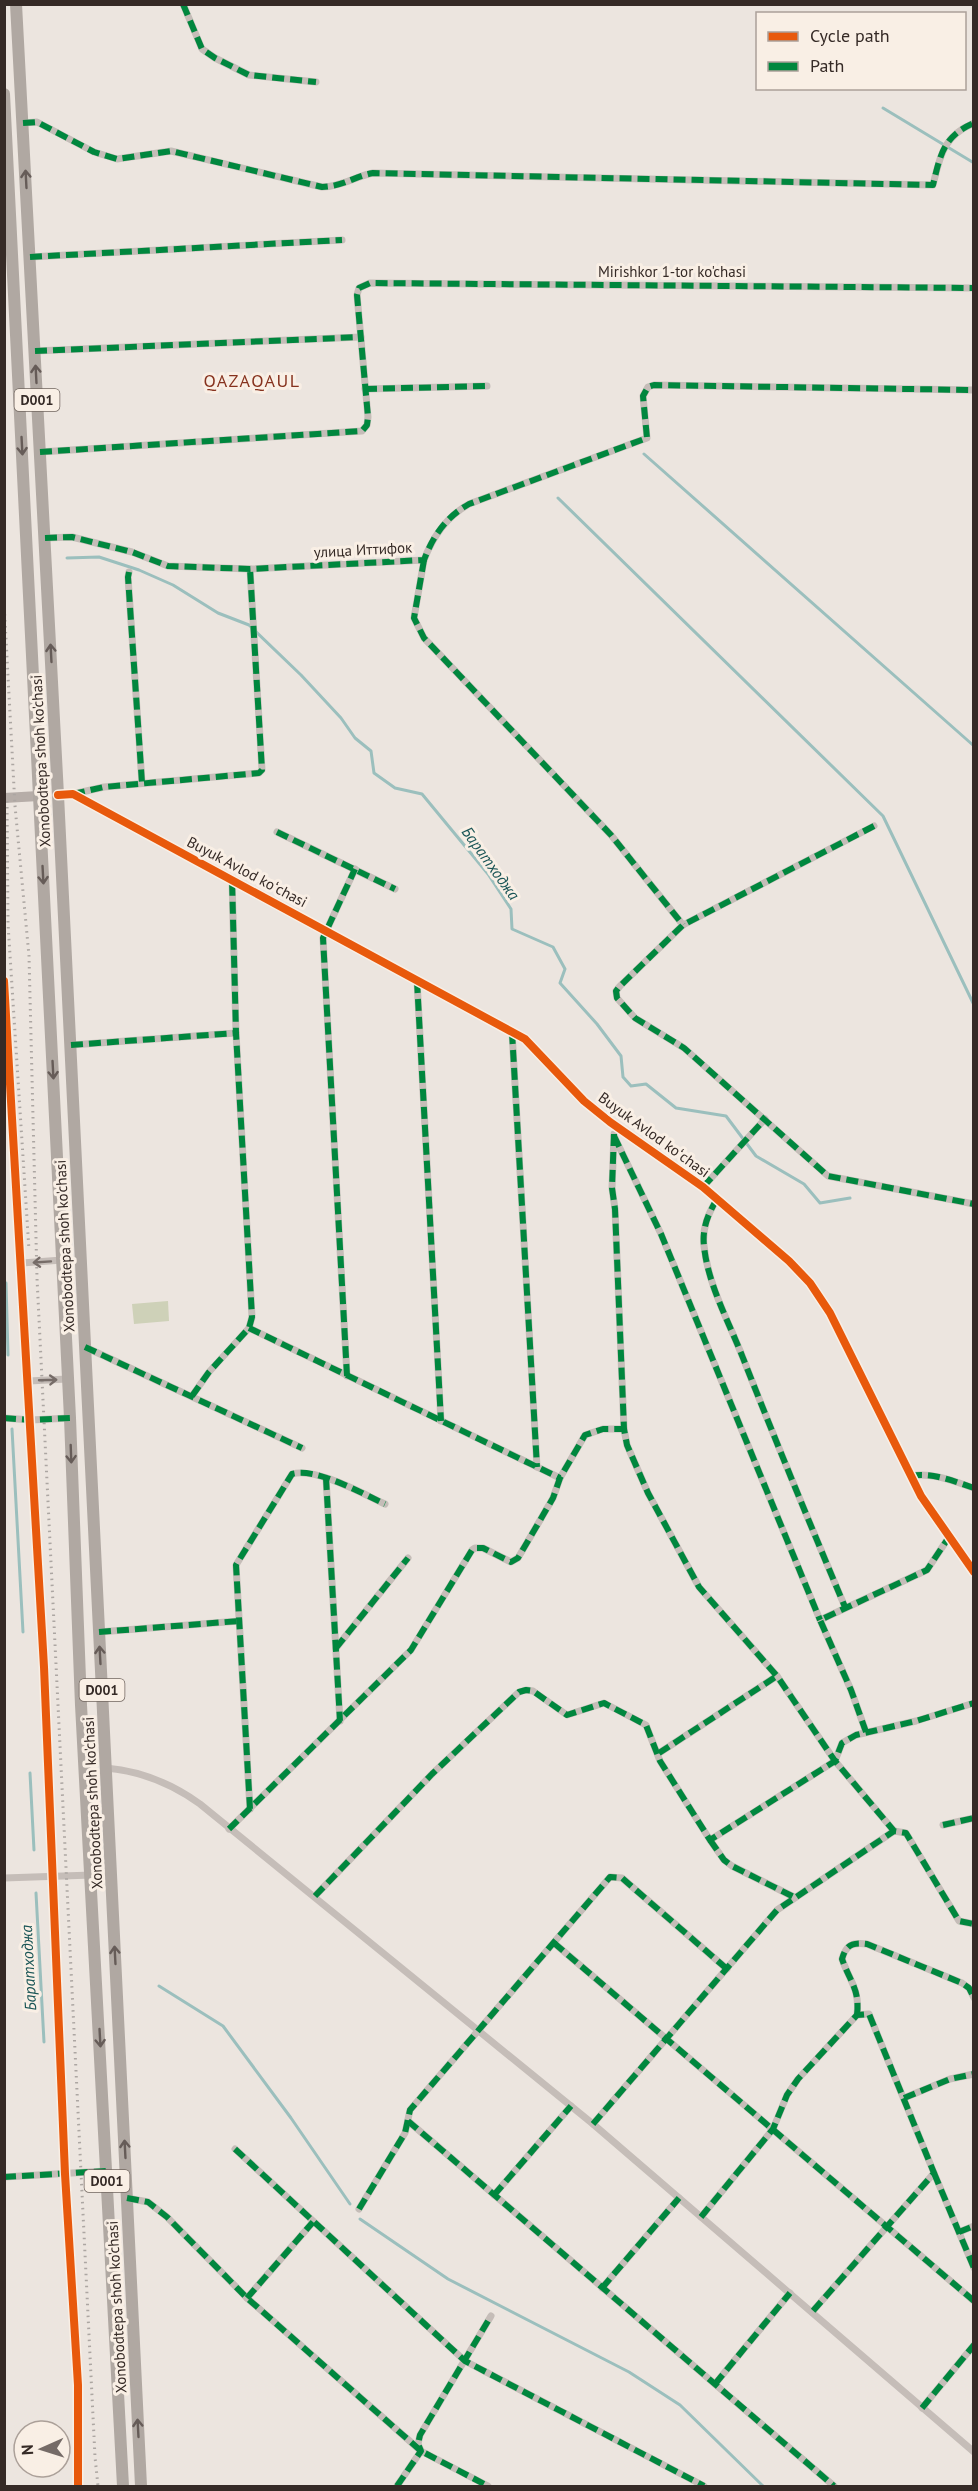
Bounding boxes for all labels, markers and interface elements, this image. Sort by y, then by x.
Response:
legend [756,12,966,90]
text: Cycle path [810,24,890,47]
text: Path [810,54,844,77]
one-way arrow [20,170,31,190]
street label: Mirishkor 1-tor ko'chasi [598,262,746,281]
one-way arrow [30,365,41,385]
district label: QAZAQAUL [203,369,301,392]
road number: D001 [15,389,60,411]
one-way arrow [16,435,27,455]
street label: улица Иттифок [313,537,413,562]
one-way arrow [45,643,56,663]
street label: Xonobodtepa shoh ko'chasi [26,674,55,848]
water label: Баратходжа [458,822,524,904]
street label: Buyuk Avlod koʻchasi [184,832,311,911]
one-way arrow [38,865,49,885]
one-way arrow [47,1060,58,1079]
street label: Buyuk Avlod koʻchasi [595,1088,714,1181]
street label: Xonobodtepa shoh ko'chasi [50,1159,79,1333]
one-way arrow [32,1256,52,1267]
one-way arrow [37,1374,57,1386]
one-way arrow [65,1443,77,1463]
one-way arrow [95,1646,106,1666]
road number: D001 [80,1679,124,1701]
street label: Xonobodtepa shoh ko'chasi [78,1716,107,1890]
water label: Баратходжа [16,1924,40,2011]
one-way arrow [110,1945,121,1965]
one-way arrow [94,2028,105,2048]
one-way arrow [119,2140,130,2160]
road number: D001 [84,2170,130,2192]
street label: Xonobodtepa shoh ko'chasi [102,2220,131,2394]
north arrow [12,2419,72,2479]
one-way arrow [133,2419,144,2439]
text: N [17,2444,37,2456]

